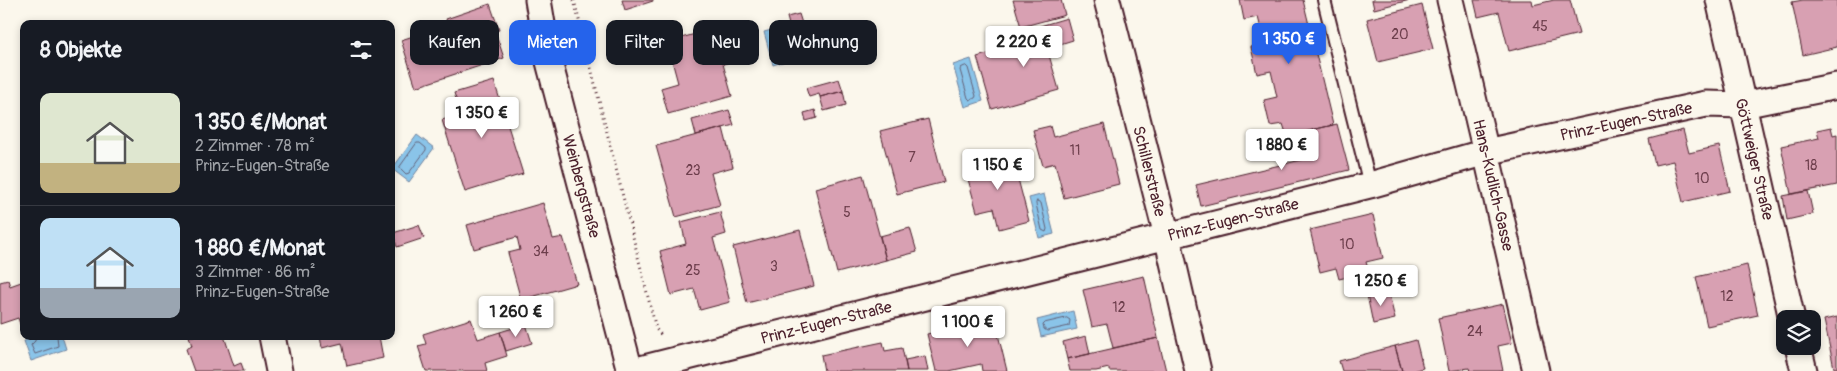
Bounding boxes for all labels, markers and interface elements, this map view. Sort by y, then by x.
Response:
house number: 45 [1532,18,1548,35]
chip: Kaufen [410,20,499,65]
chip: Mieten [509,20,596,65]
chip: Filter [606,20,683,65]
chip: Neu [693,20,759,65]
chip: Wohnung [769,20,877,65]
pin: 1 350 € [1243,22,1335,65]
pin: 2 220 € [978,26,1070,68]
house number: 20 [1391,26,1409,43]
text: 1 350 € [1263,29,1315,49]
text: 2 220 € [996,32,1052,52]
icon: filters [347,36,375,64]
text: 8 Objekte [40,37,122,64]
pin: 1 350 € [436,96,528,139]
street label: Göttweiger Straße [1730,96,1778,222]
street label: Prinz-Eugen-Straße [1558,98,1694,146]
text: 1 350 € [456,103,508,123]
text: 1 350 €/Monat [195,109,327,136]
icon: home [80,113,140,173]
street label: Hans-Kudlich-Gasse [1468,117,1518,253]
street label: Schillerstraße [1128,124,1170,219]
pin: 1 880 € [1236,128,1328,171]
street label: Weinbergstraße [558,132,604,240]
text: 1 880 € [1257,135,1307,155]
text: 2 Zimmer · 78 m² [195,136,315,156]
house number: 11 [1070,142,1080,159]
pin: 1 150 € [952,148,1044,191]
house number: 7 [908,149,916,166]
text: 1 150 € [973,155,1023,175]
text: Prinz-Eugen-Straße [195,156,330,176]
house number: 18 [1805,157,1817,174]
house number: 23 [685,162,701,179]
house number: 10 [1694,170,1710,187]
street label: Prinz-Eugen-Straße [1166,194,1301,246]
house number: 5 [843,204,851,221]
text: 1 880 €/Monat [195,235,325,262]
house number: 10 [1339,236,1355,253]
icon: home [80,238,140,298]
house number: 34 [533,243,549,260]
house number: 3 [770,258,778,275]
text: 3 Zimmer · 86 m² [195,262,315,282]
house number: 25 [685,262,701,279]
pin: 1 250 € [1335,264,1427,307]
text: 1 250 € [1355,271,1407,291]
text: Prinz-Eugen-Straße [195,282,330,302]
house number: 12 [1720,288,1734,305]
pin: 1 260 € [470,296,562,338]
street label: Prinz-Eugen-Straße [759,297,894,349]
house number: 12 [1112,299,1126,316]
text: 1 260 € [490,302,542,322]
pin: 1 100 € [922,306,1014,348]
map controls [1776,310,1821,355]
button: layers [1776,310,1821,355]
text: 1 100 € [942,312,994,332]
house number: 24 [1467,323,1483,340]

